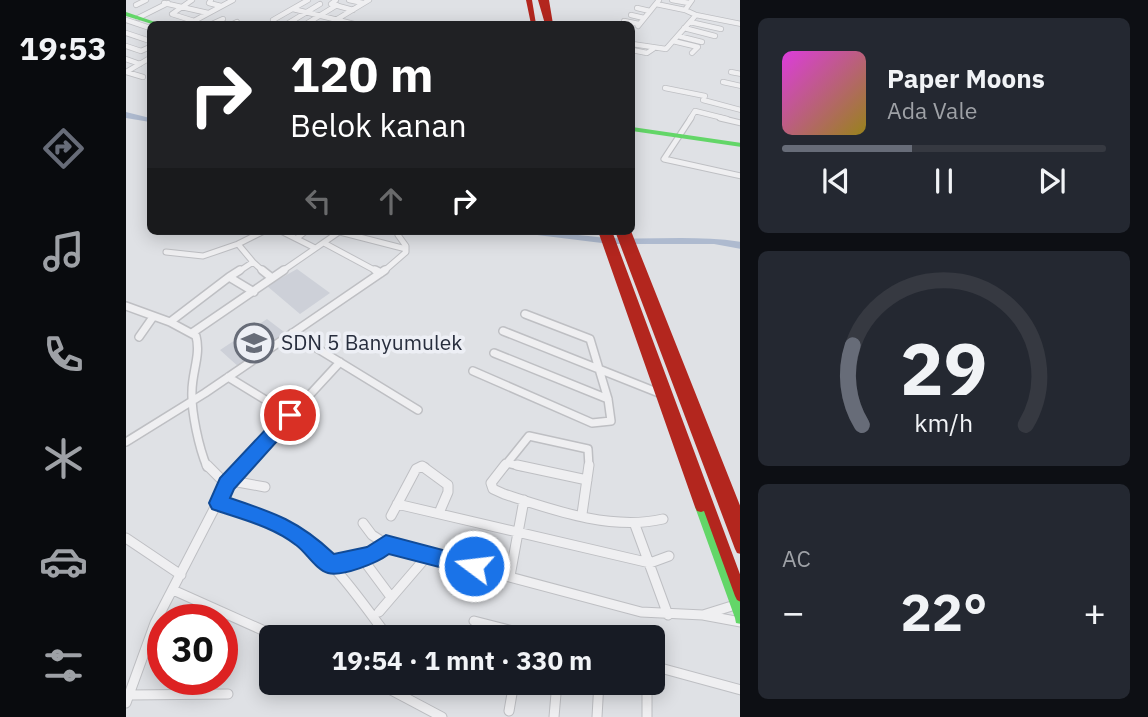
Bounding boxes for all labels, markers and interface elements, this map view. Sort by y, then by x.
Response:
text: 19:53 [19,27,107,69]
text: 120 m [290,42,434,105]
icon: right [175,49,266,140]
text: Paper Moons [887,61,1045,95]
text: Ada Vale [887,95,977,125]
text: Belok kanan [290,104,467,146]
icon: directions [39,124,88,173]
icon: previous [817,162,855,200]
icon: pause [925,162,963,200]
icon: next [1033,162,1071,200]
icon: left [299,182,337,220]
icon: ahead [372,182,410,220]
icon: right [445,182,483,220]
icon: music [39,227,88,276]
text: 29 [900,320,988,415]
school or university icon: SDN 5 Banyumulek [233,322,275,364]
place label: SDN 5 Banyumulek [281,328,462,356]
icon: phone [39,330,88,379]
pin [260,385,320,445]
icon: arrive [271,396,309,434]
text: km/h [915,405,973,438]
icon: climate [39,434,88,483]
position arrow [437,529,511,603]
icon: car [39,537,88,586]
text: AC [782,543,811,573]
text: 22° [901,578,987,645]
text: − [782,587,805,636]
text: + [1083,587,1106,636]
speed limit sign: 30 [147,604,238,695]
icon: filters [39,641,88,690]
text: 19:54 · 1 mnt · 330 m [332,643,592,677]

